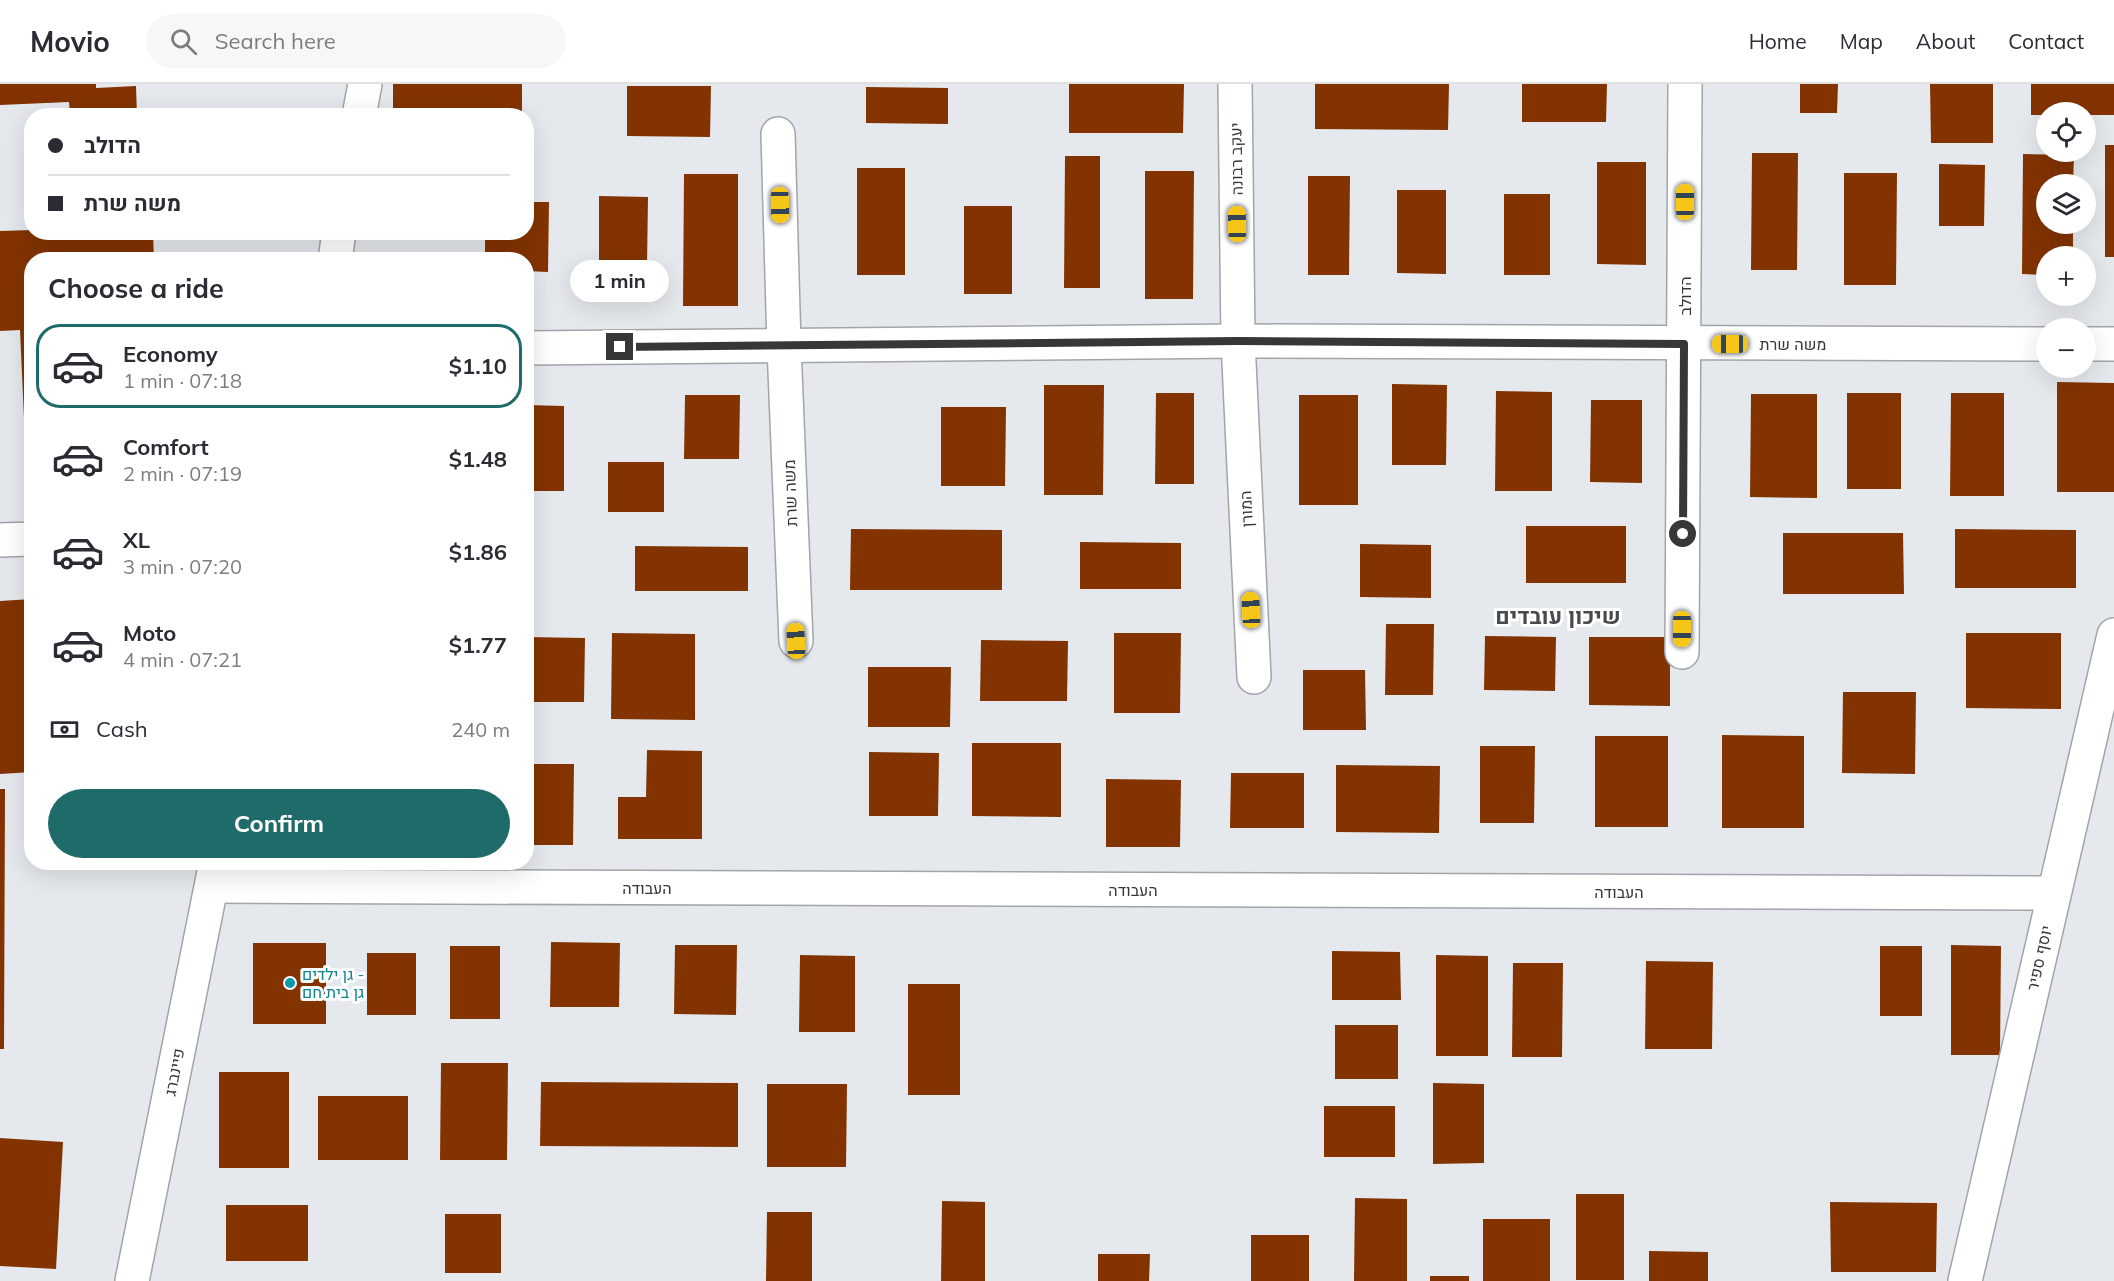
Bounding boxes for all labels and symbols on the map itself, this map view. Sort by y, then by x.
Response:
street label: יעקב רבונה [1225,122,1247,196]
car [1676,184,1694,220]
car [771,187,789,223]
car [1228,206,1246,242]
callout: 1 min [570,260,670,302]
street label: הדולב [1675,276,1695,316]
route end [606,333,633,360]
street label: משה שרת [1760,334,1826,354]
car [1712,335,1748,353]
street label: משה שרת [779,459,801,527]
street label: המורן [1235,490,1257,528]
route start [1669,520,1696,547]
car [1241,592,1261,628]
district label: שיכון עובדים [1495,602,1621,630]
car [1673,611,1691,647]
car [786,623,806,659]
street label: העבודה [622,878,672,898]
street label: העבודה [1108,880,1158,900]
street label: העבודה [1594,882,1644,902]
street label: יוסף ספיר [2022,923,2056,993]
place label: גן ילדים - גן בית חם [302,964,364,1002]
marker: גן ילדים - גן בית חם [283,976,297,990]
street label: פיינברג [160,1047,188,1097]

